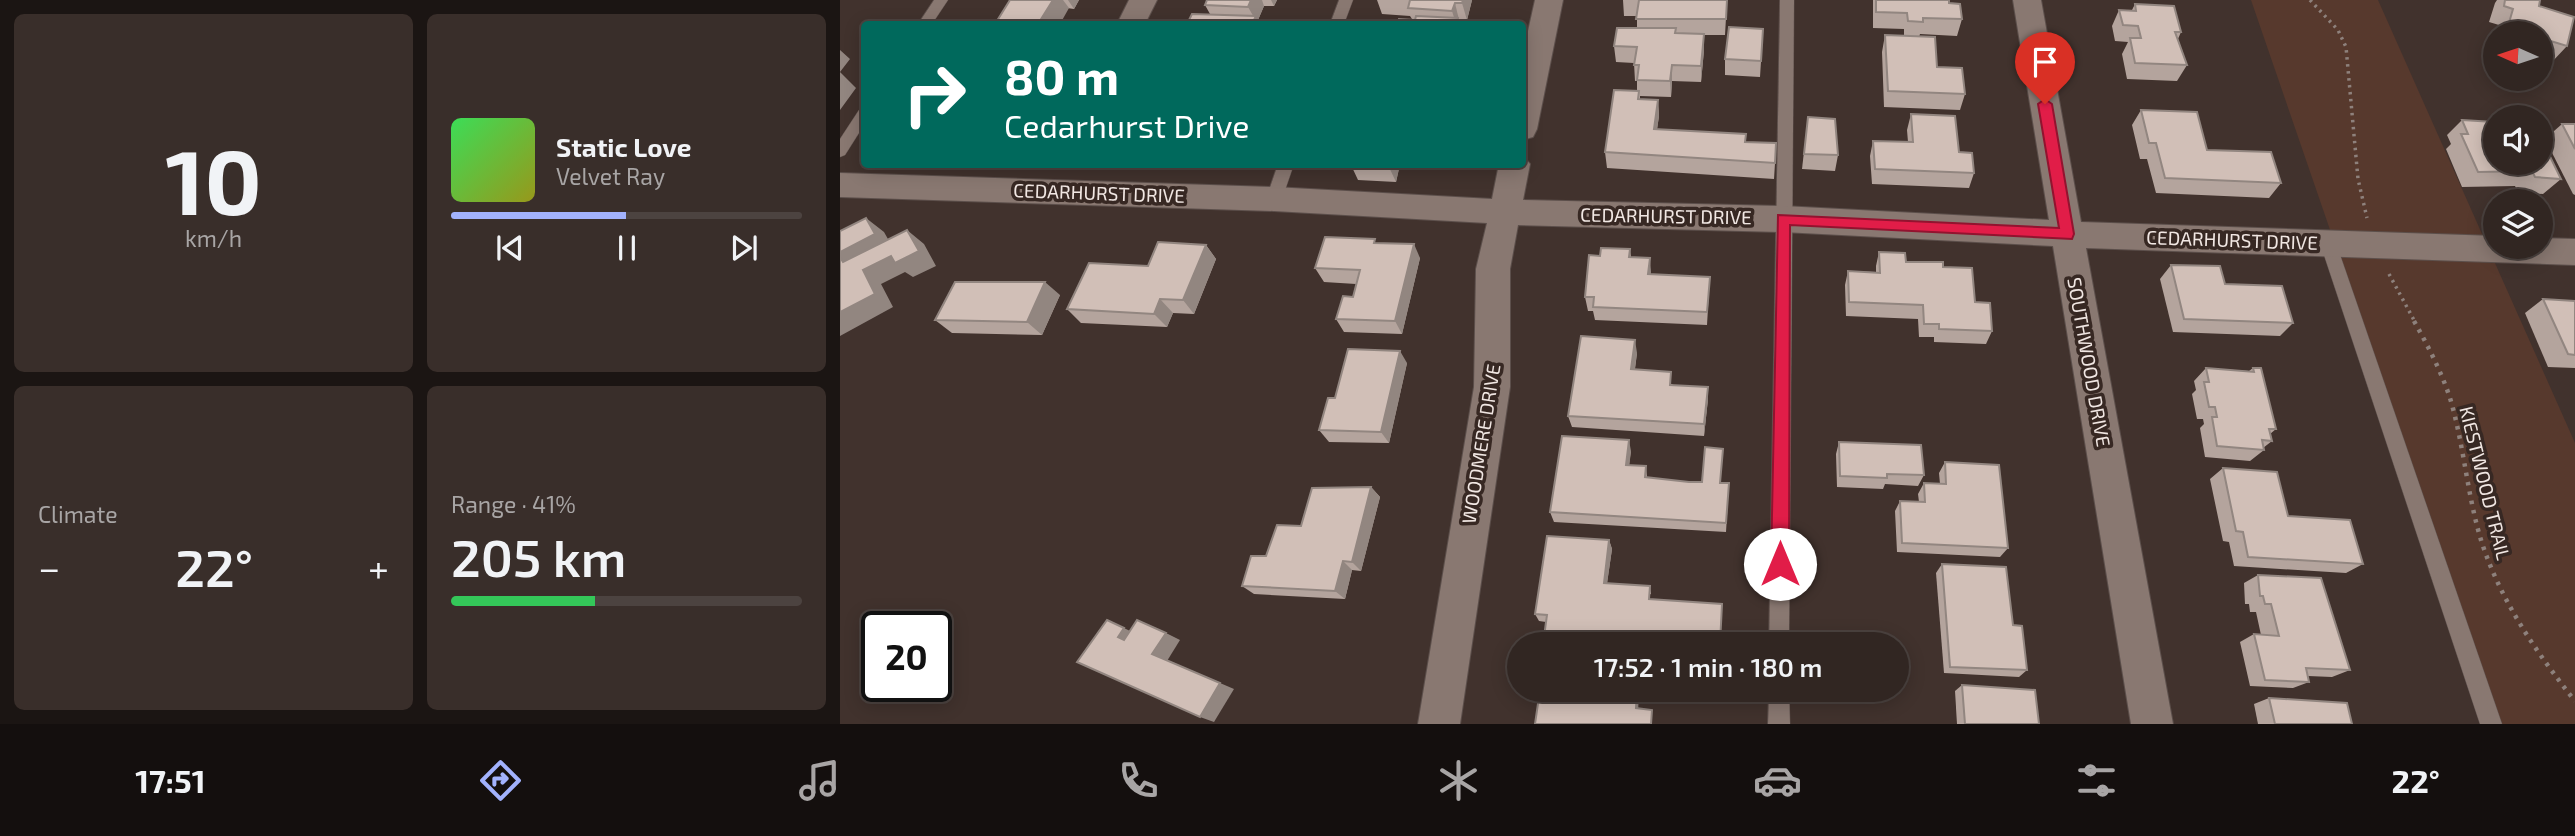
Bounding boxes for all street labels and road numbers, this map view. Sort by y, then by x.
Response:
street label: CEDARHURST DRIVE [1013,178,1185,207]
street label: CEDARHURST DRIVE [1580,203,1752,228]
street label: CEDARHURST DRIVE [2146,225,2318,254]
street label: SOUTHWOOD DRIVE [2063,275,2116,448]
street label: WOODMERE DRIVE [1457,362,1504,525]
street label: KIESTWOOD TRAIL [2455,404,2516,562]

